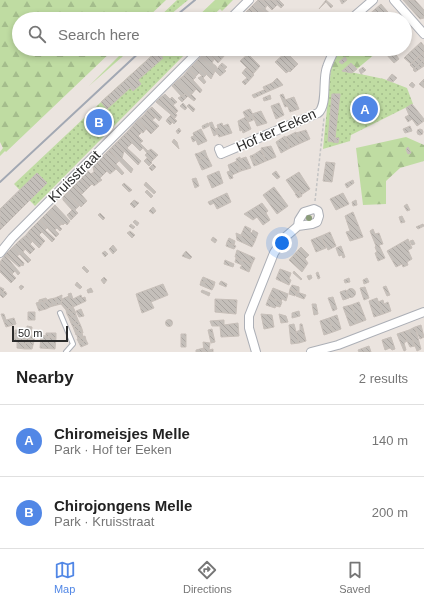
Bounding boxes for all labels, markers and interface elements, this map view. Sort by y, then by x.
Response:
search box [12,12,412,56]
icon: search [26,23,48,45]
text: Search here [58,26,140,43]
pin: A [352,94,378,124]
street label: Hof ter Eeken [234,105,318,155]
pin: B [86,107,112,137]
street label: Kruisstraat [45,147,103,205]
your location [272,233,292,253]
scale bar [12,324,68,343]
text: 50 m [18,327,42,339]
text: Nearby [16,368,74,387]
text: 2 results [359,371,408,386]
text: Chiromeisjes Melle [54,425,190,442]
text: A [24,433,34,448]
text: 140 m [372,433,408,448]
text: Park · Hof ter Eeken [54,442,172,457]
text: Chirojongens Melle [54,497,192,514]
text: B [24,505,34,520]
text: 200 m [372,505,408,520]
text: Park · Kruisstraat [54,514,154,529]
tab: Map [54,559,76,595]
tab: Directions [183,559,232,595]
tab: Saved [339,559,370,595]

